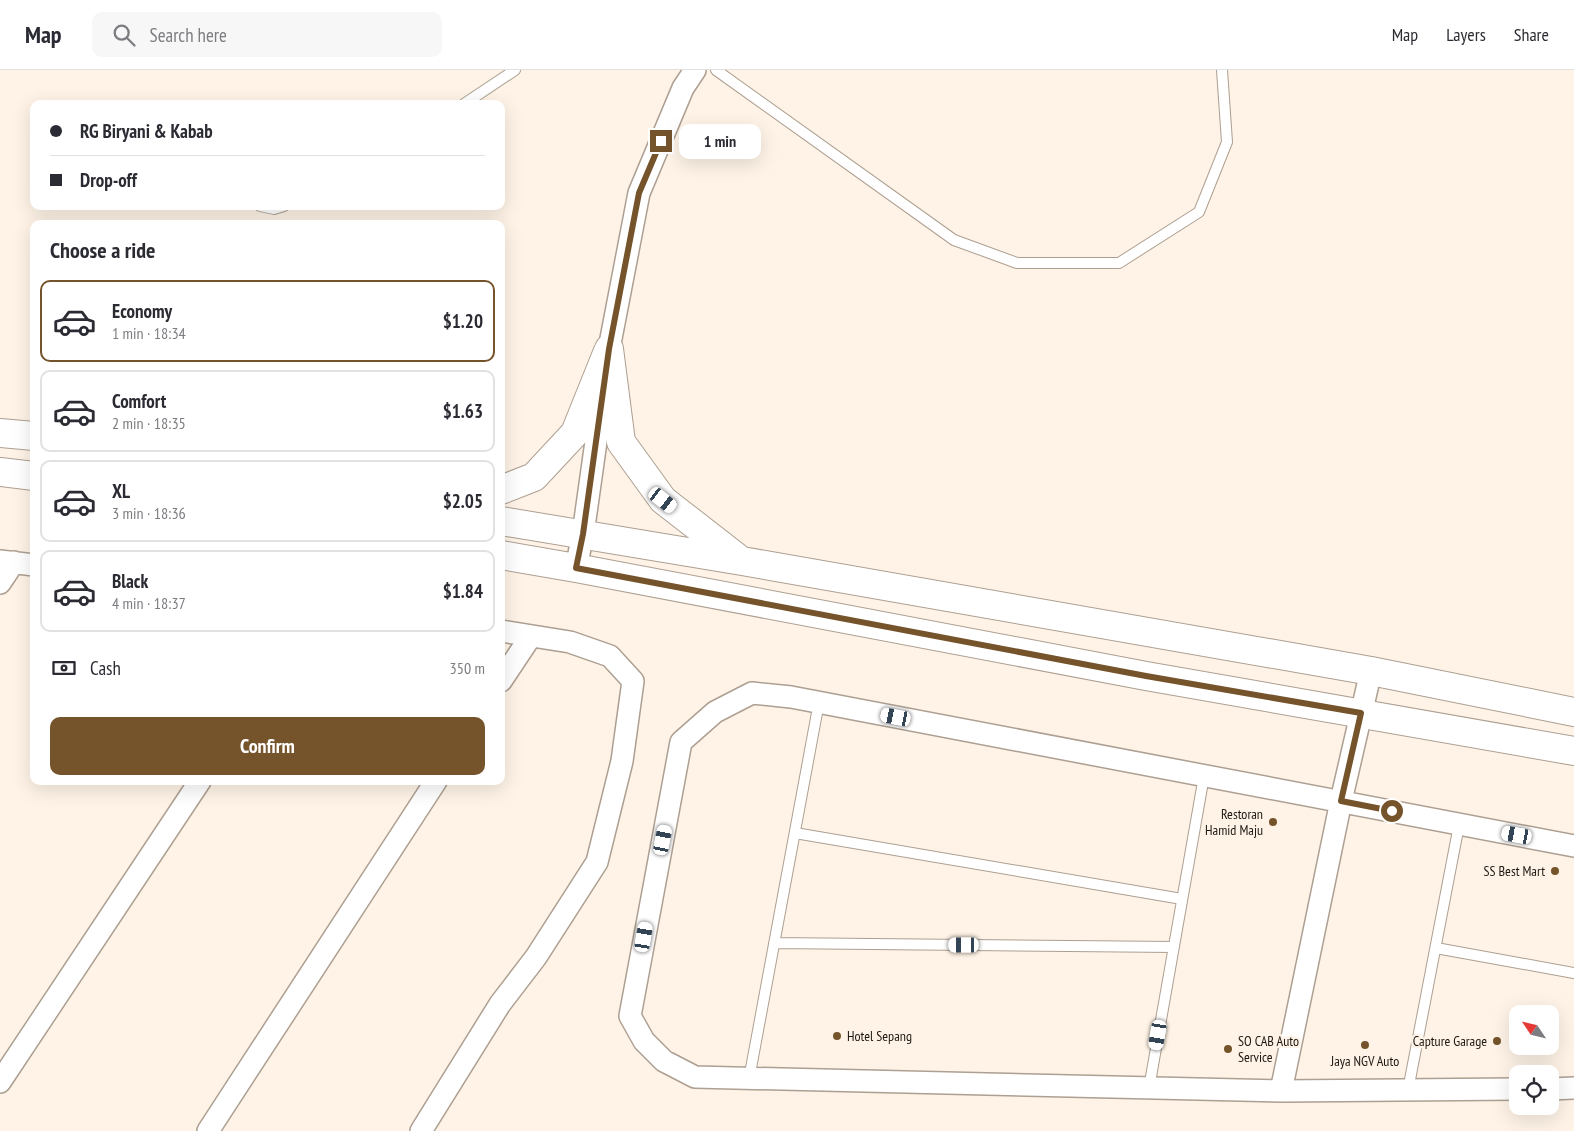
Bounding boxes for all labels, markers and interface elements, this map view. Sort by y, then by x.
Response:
search box [92,12,442,57]
text: Map [25,19,62,50]
icon: search [110,21,138,49]
text: Search here [150,23,227,47]
text: Map [1392,23,1418,46]
text: Layers [1446,23,1486,46]
text: Share [1514,23,1549,46]
text: RG Biryani & Kabab [80,119,213,143]
callout: 1 min [678,124,761,158]
route end [650,130,672,152]
text: 1 min [704,131,736,151]
text: Drop-off [80,168,137,192]
text: Choose a ride [50,236,155,264]
icon: car [52,299,97,344]
text: Economy [112,299,172,323]
text: $1.20 [443,309,483,333]
text: 1 min · 18:34 [112,323,186,343]
icon: car [52,389,97,434]
text: Comfort [112,389,166,413]
text: $1.63 [443,399,483,423]
text: 2 min · 18:35 [112,413,186,433]
icon: car [52,479,97,524]
text: XL [112,479,130,503]
car [646,485,679,515]
text: $2.05 [443,489,483,513]
text: 3 min · 18:36 [112,503,186,523]
icon: car [52,569,97,614]
text: Black [112,569,148,593]
text: $1.84 [443,579,483,603]
text: 4 min · 18:37 [112,593,186,613]
icon: cash [50,654,78,682]
text: Cash [90,656,121,680]
text: 350 m [450,658,485,678]
car [879,707,912,727]
button: Confirm [50,717,485,775]
route start [1381,800,1403,822]
place label: Restoran Hamid Maju [1205,805,1263,839]
marker: Restoran Hamid Maju [1267,816,1279,828]
car [652,824,673,856]
car [1500,825,1533,845]
place label: SS Best Mart [1484,862,1545,880]
marker: SS Best Mart [1549,865,1561,877]
car [634,921,653,953]
car [949,938,979,953]
north arrow [1509,1005,1559,1055]
map controls [1509,1005,1559,1115]
car [1148,1019,1167,1051]
place label: Hotel Sepang [847,1027,912,1045]
marker: Hotel Sepang [831,1030,843,1042]
place label: SO CAB Auto Service [1238,1032,1299,1066]
place label: Capture Garage [1413,1032,1487,1050]
marker: Capture Garage [1491,1035,1503,1047]
marker: Jaya NGV Auto [1359,1039,1371,1051]
marker: SO CAB Auto Service [1222,1043,1234,1055]
place label: Jaya NGV Auto [1330,1052,1399,1070]
button: locate [1509,1065,1559,1115]

